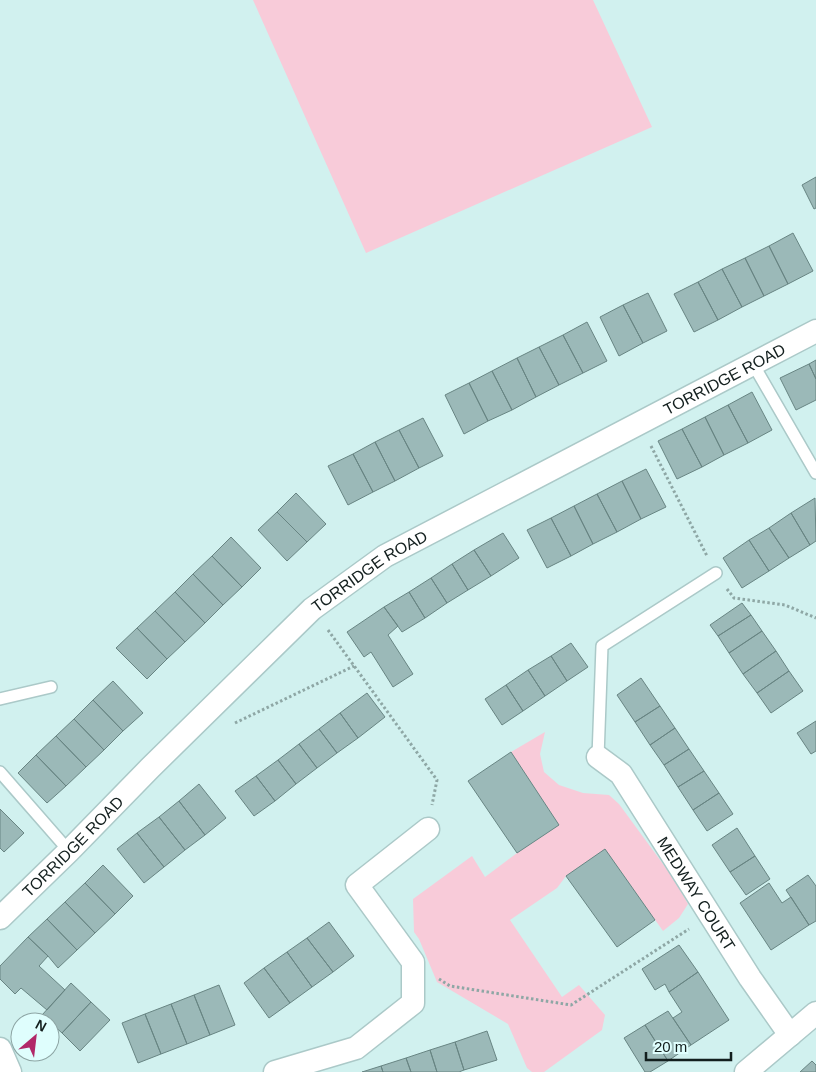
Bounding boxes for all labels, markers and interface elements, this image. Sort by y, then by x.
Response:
street label: TORRIDGE ROAD [660,340,788,418]
street label: TORRIDGE ROAD [308,527,430,615]
street label: TORRIDGE ROAD [19,793,126,900]
street label: MEDWAY COURT [654,834,739,954]
north arrow [10,1012,60,1062]
text: N [33,1016,49,1035]
scale bar [646,1030,731,1062]
text: 20 m [654,1038,687,1055]

